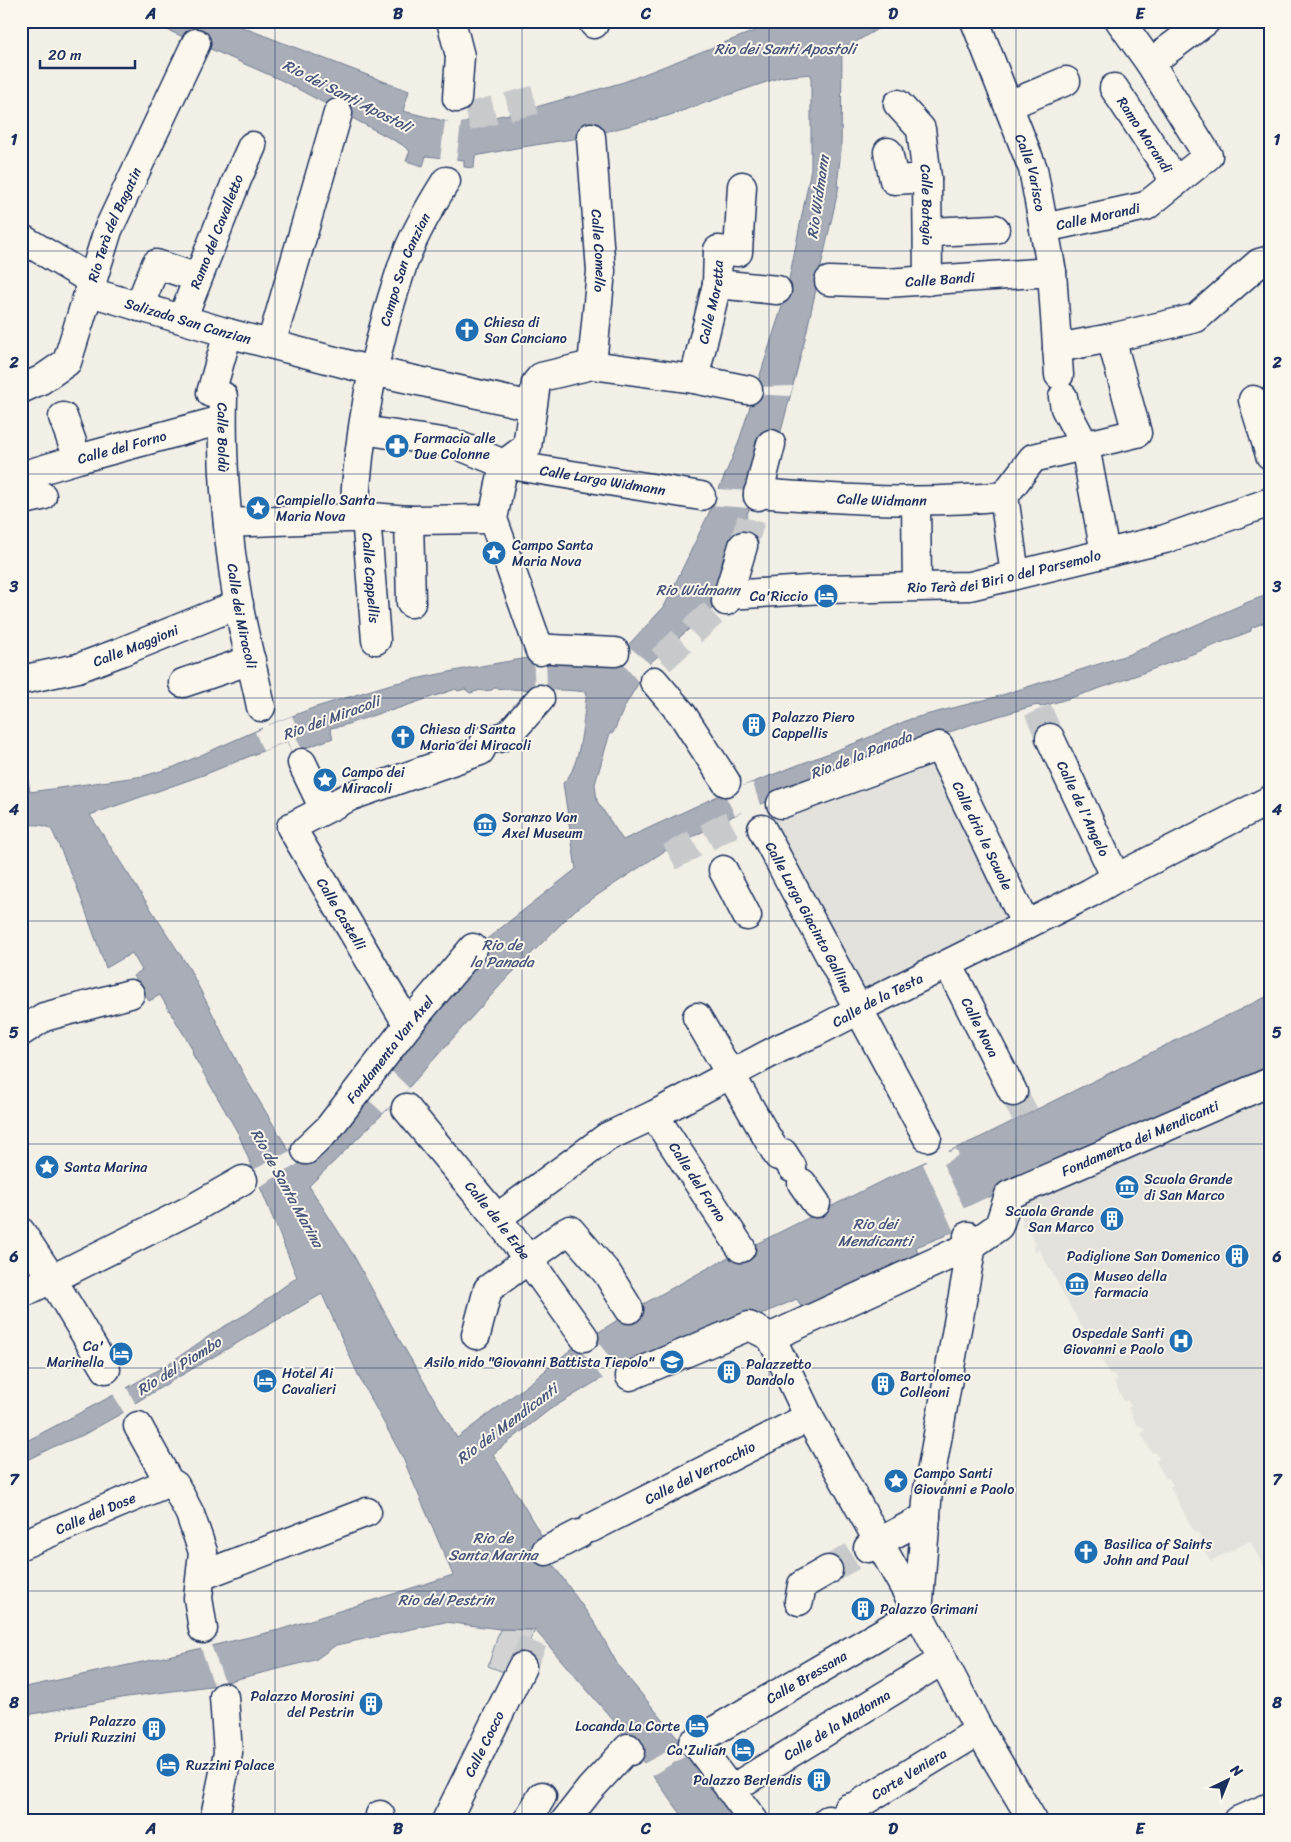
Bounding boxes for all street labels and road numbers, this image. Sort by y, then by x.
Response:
street label: Ramo Morandi [1110,91,1180,179]
street label: Calle Varisco [1008,130,1053,214]
street label: Rio Terà del Bagatin [80,162,149,285]
street label: Calle Batagia [913,163,940,245]
street label: Ramo del Cavalletto [183,170,250,293]
street label: Calle Morandi [1054,195,1143,238]
street label: Campo San Canzian [372,207,438,329]
street label: Calle Comello [584,208,614,293]
street label: Calle Moretta [690,259,730,347]
street label: Calle Bandi [904,265,976,294]
street label: Salizada San Canzian [122,290,255,351]
street label: Calle Boldù [210,402,236,473]
street label: Calle del Forno [74,423,169,471]
street label: Calle Larga Widmann [538,458,668,503]
street label: Calle Widmann [836,486,927,513]
street label: Calle Cappellis [355,532,387,625]
street label: Rio Terà dei Biri o del Parsemolo [907,542,1103,600]
street label: Calle dei Miracoli [220,562,265,672]
street label: Calle Maggioni [89,617,183,674]
street label: Calle de l'Angelo [1050,756,1117,861]
street label: Calle drio le Scuole [945,777,1020,895]
street label: Calle Larga Giacinto Gallina [758,837,861,998]
street label: Calle Castelli [309,873,373,956]
street label: Calle de la Testa [828,966,927,1034]
street label: Fondamenta Van Axel [339,989,441,1109]
street label: Calle Nova [954,993,1006,1062]
street label: Fondamenta dei Mendicanti [1057,1093,1224,1183]
street label: Calle del Forno [662,1137,733,1227]
street label: Calle de le Erbe [458,1175,537,1265]
street label: Calle del Verrocchio [640,1434,760,1511]
street label: Calle del Dose [51,1485,140,1542]
street label: Calle Bressana [761,1643,853,1711]
street label: Calle de la Madonna [778,1682,895,1767]
street label: Calle Cocco [457,1706,511,1781]
street label: Corte Veniera [866,1741,952,1807]

